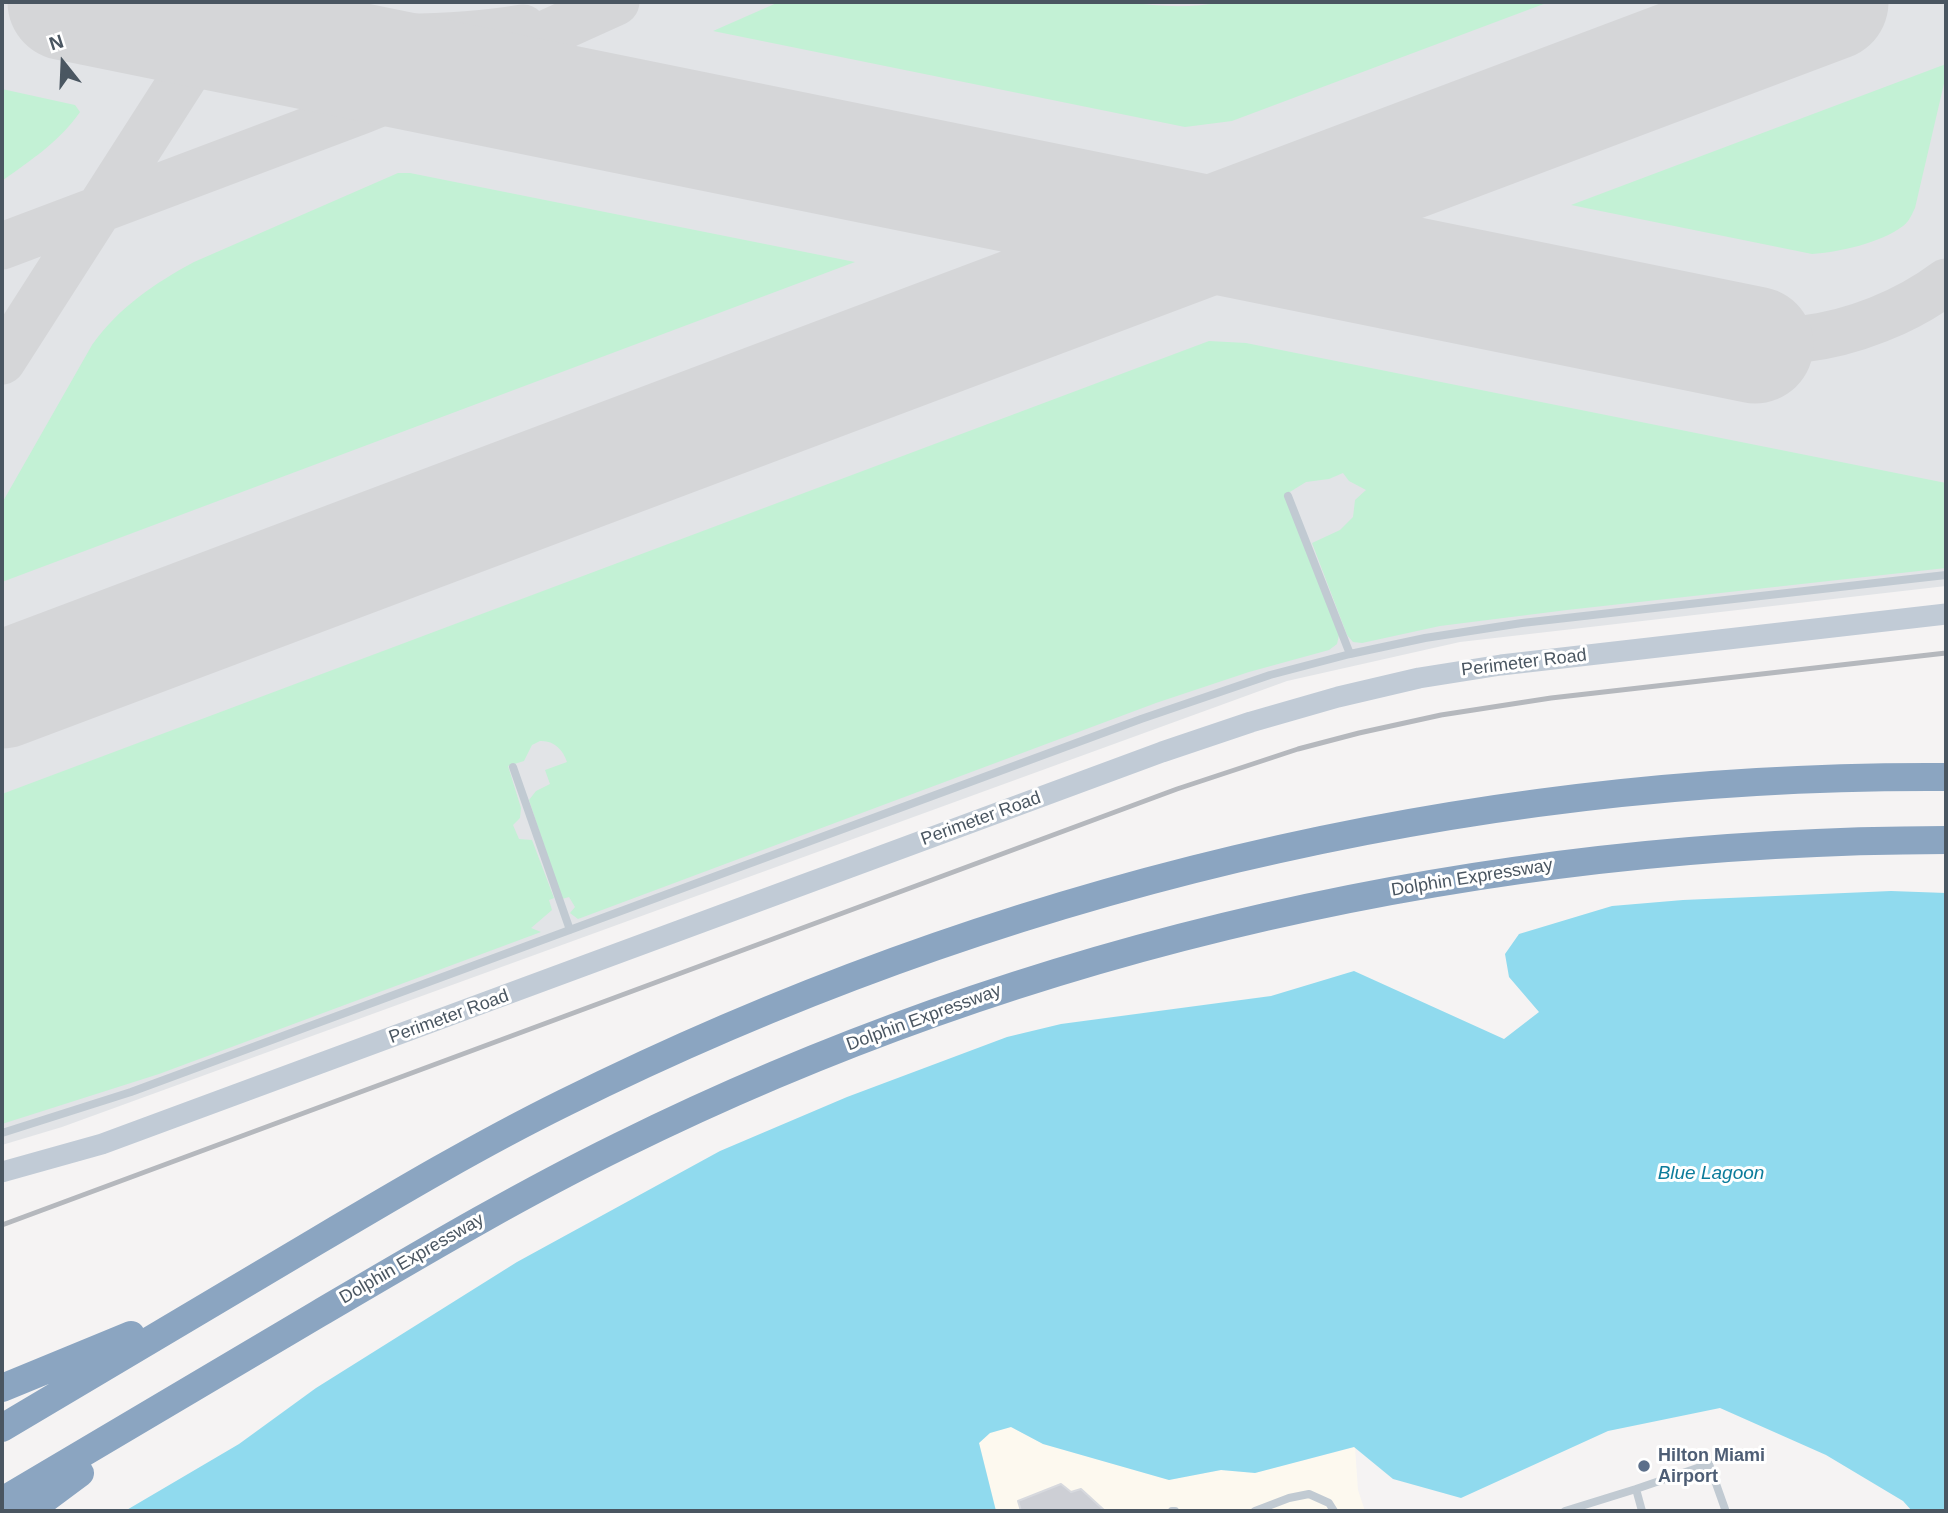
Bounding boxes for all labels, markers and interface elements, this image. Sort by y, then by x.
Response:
north arrow [28,28,98,98]
text: N [47,30,66,55]
street label: Perimeter Road [1460,645,1588,681]
street label: Perimeter Road [918,787,1044,851]
street label: Dolphin Expressway [1390,855,1554,901]
street label: Dolphin Expressway [844,980,1004,1056]
street label: Perimeter Road [386,985,512,1049]
water label: Blue Lagoon [1658,1163,1764,1185]
street label: Dolphin Expressway [336,1209,488,1309]
place label: Hilton Miami Airport [1658,1445,1765,1488]
marker: Hilton Miami Airport [1636,1458,1652,1474]

